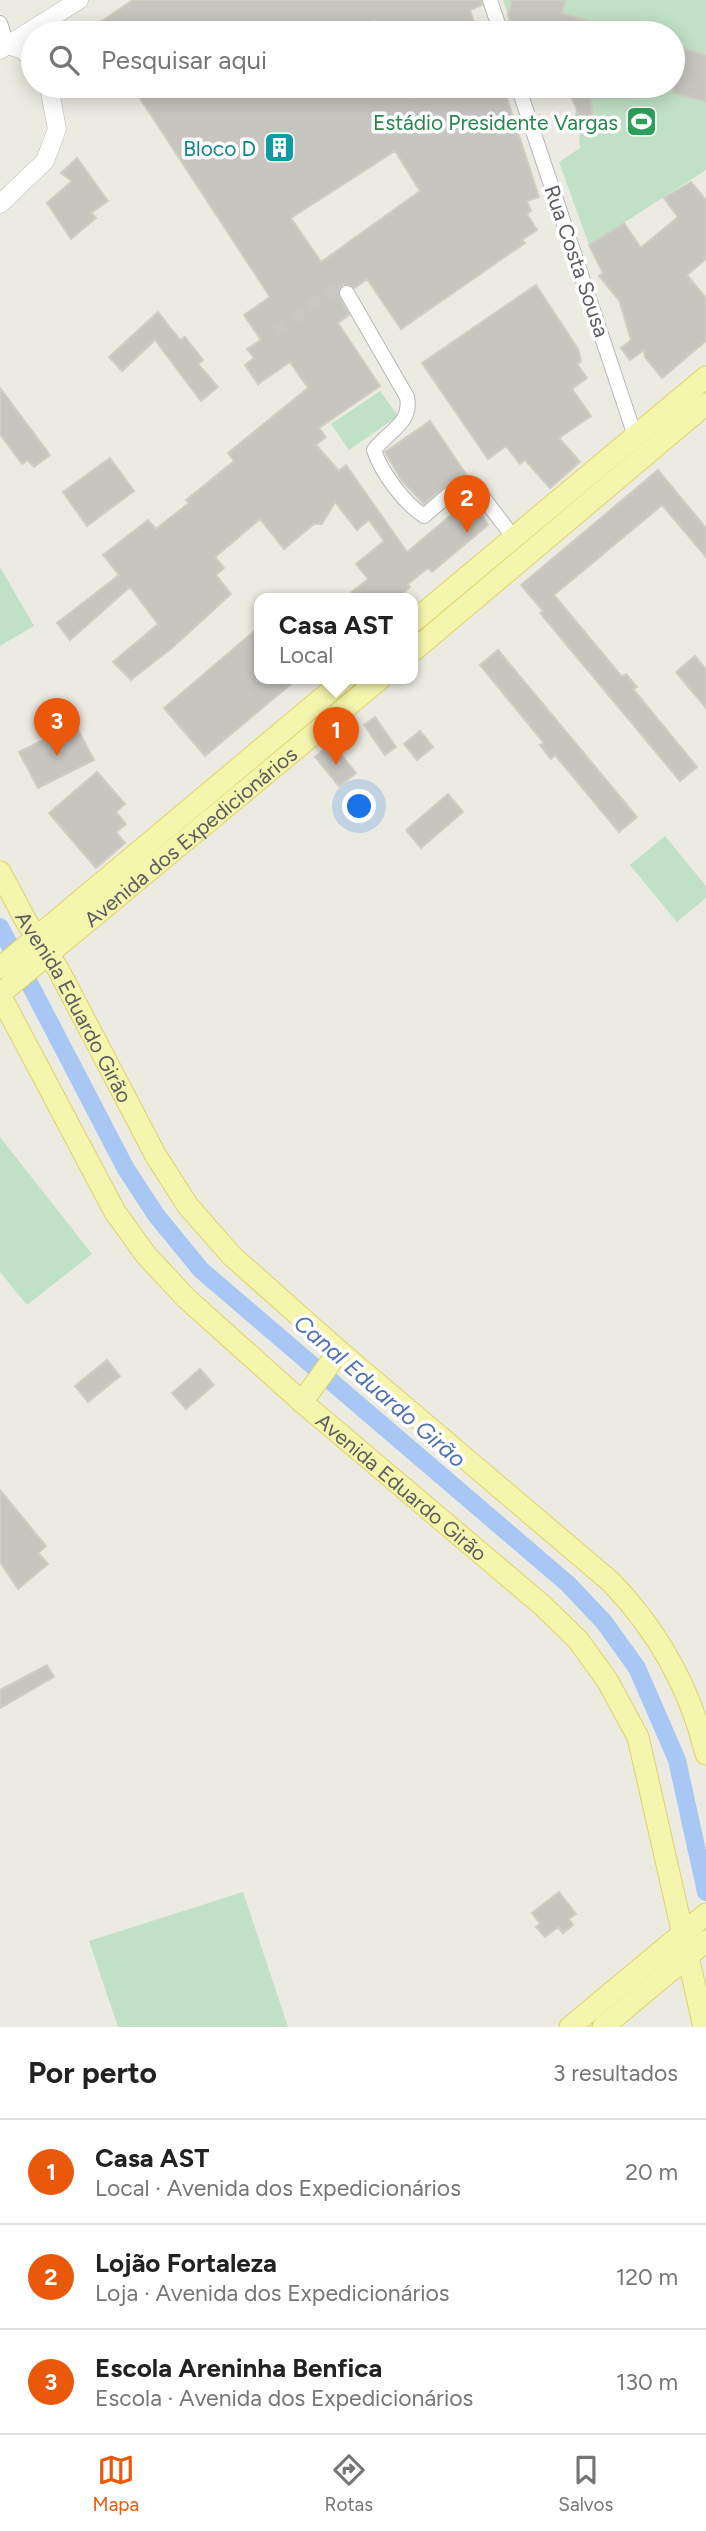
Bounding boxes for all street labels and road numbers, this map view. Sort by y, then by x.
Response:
street label: Rua Costa Sousa [539,182,615,340]
street label: Avenida dos Expedicionários [79,741,302,932]
street label: Avenida Eduardo Girão [11,907,138,1107]
street label: Avenida Eduardo Girão [311,1407,492,1566]

